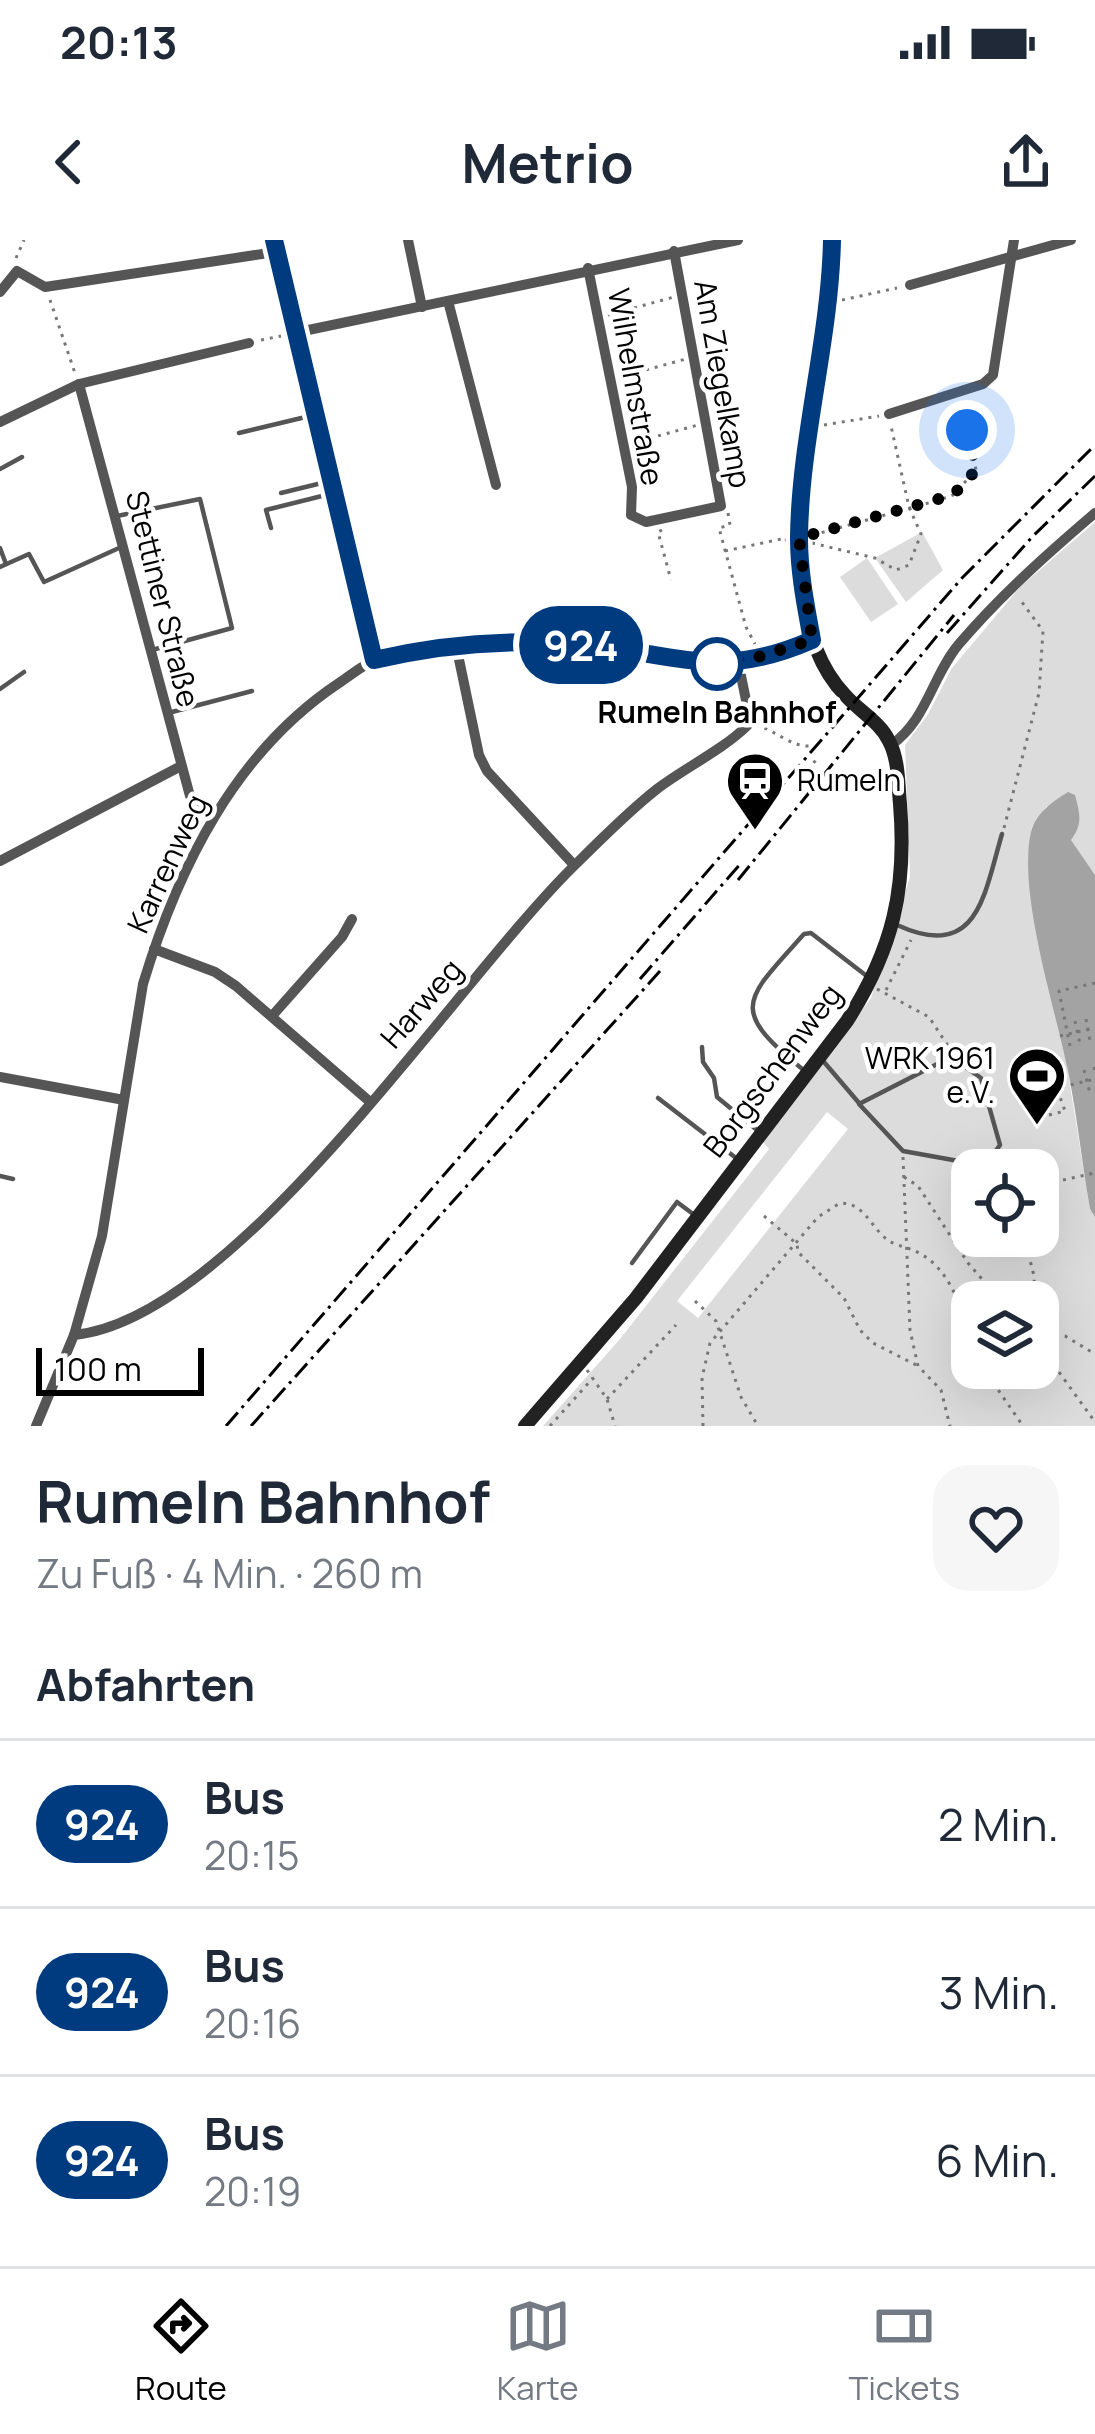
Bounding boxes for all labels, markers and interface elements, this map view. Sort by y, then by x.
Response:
text: 20:13 [60,11,178,73]
text: Metrio [461,125,634,199]
icon: back [36,129,102,195]
icon: share [993,129,1059,195]
street label: Am Ziegelkamp [685,277,762,491]
street label: Wilhelmstraße [599,285,674,488]
your location [937,400,997,460]
street label: Stettiner Straße [117,486,210,711]
line badge: 924 [512,606,650,684]
text: 924 [543,616,619,674]
marker: Rumeln Bahnhof [692,639,742,689]
place label: Rumeln Bahnhof [598,691,837,732]
station icon: Rumeln [724,750,786,832]
place label: Rumeln [797,759,901,800]
street label: Karrenweg [117,787,217,939]
street label: Harweg [371,950,471,1056]
street label: Borgschenweg [693,975,850,1165]
place label: WRK 1961 e.V. [865,1037,995,1112]
sports icon: WRK 1961 e.V. [1006,1045,1068,1127]
map controls [951,1149,1059,1389]
button: locate [951,1149,1059,1257]
button: layers [951,1281,1059,1389]
scale bar [36,1342,204,1395]
text: 100 m [54,1346,142,1391]
text: Rumeln Bahnhof [36,1462,490,1540]
button: heart [933,1465,1059,1591]
text: Zu Fuß · 4 Min. · 260 m [36,1546,423,1600]
text: Abfahrten [36,1653,255,1715]
text: Bus [204,1766,285,1828]
text: 2 Min. [938,1793,1059,1855]
text: 924 [64,1795,140,1853]
text: 20:15 [204,1828,299,1882]
text: Bus [204,1934,285,1996]
text: 3 Min. [939,1961,1059,2023]
text: 924 [64,1963,140,2021]
text: 20:16 [204,1996,301,2050]
text: Bus [204,2102,285,2164]
text: 6 Min. [936,2129,1059,2191]
text: 924 [64,2131,140,2189]
text: 20:19 [204,2164,301,2218]
tab: Route [135,2293,227,2410]
tab: Karte [497,2293,578,2410]
tab: Tickets [848,2293,960,2410]

